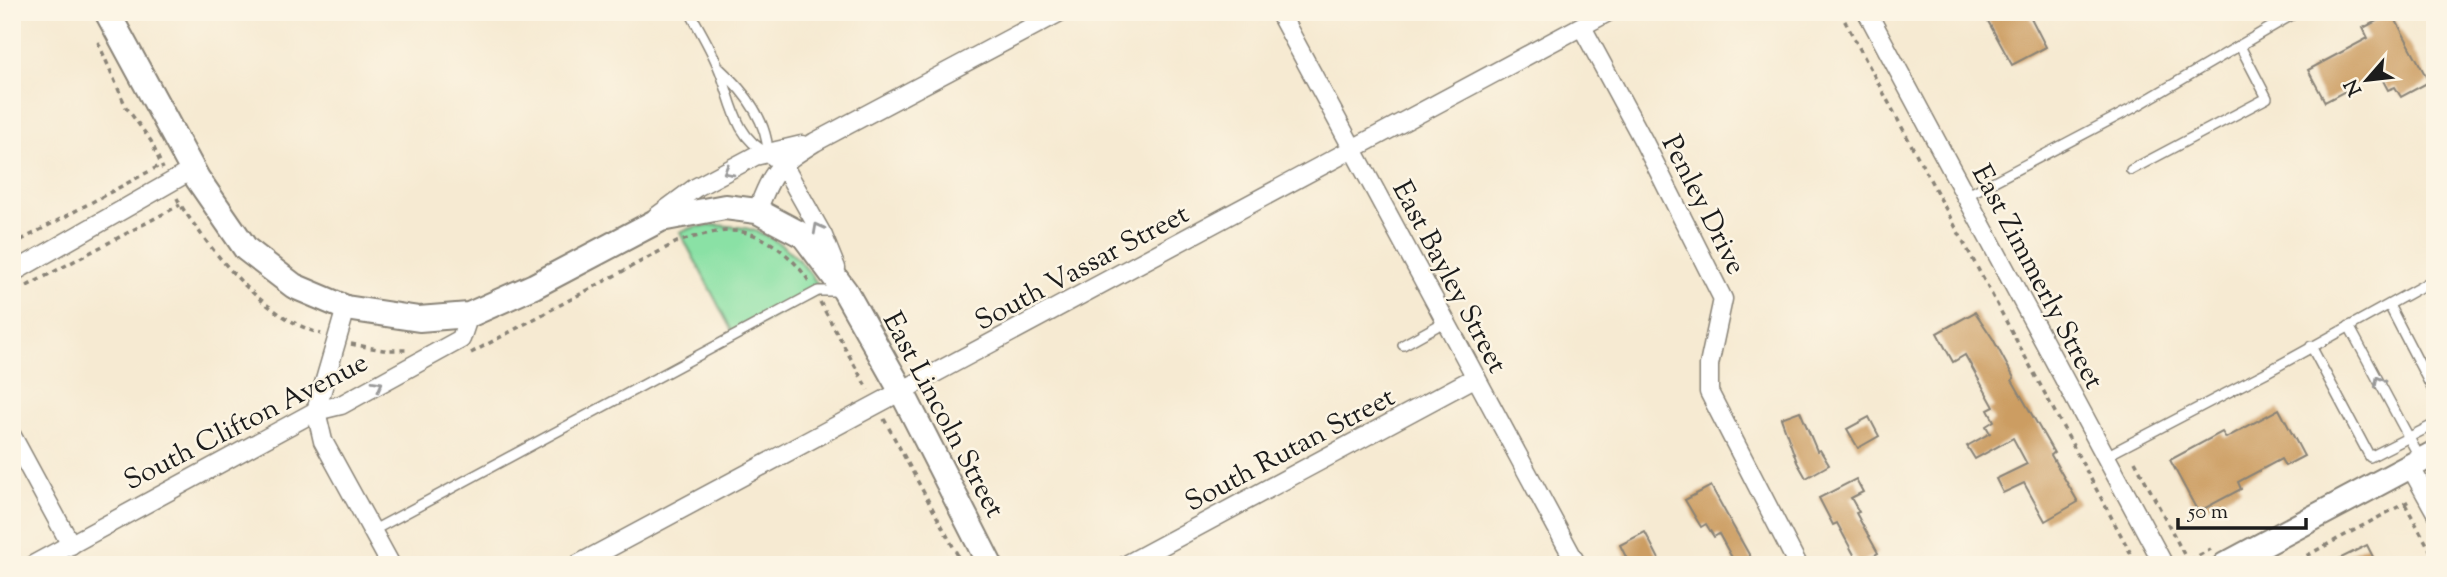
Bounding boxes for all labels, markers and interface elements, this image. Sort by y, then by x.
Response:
north arrow [2332,46,2402,116]
text: N [2339,74,2370,100]
street label: Penley Drive [1650,129,1755,282]
street label: East Zimmerly Street [1960,158,2113,397]
one-way arrow [723,163,735,176]
street label: East Bayley Street [1381,174,1516,381]
street label: South Vassar Street [968,195,1197,342]
one-way arrow [813,223,826,236]
street label: East Lincoln Street [871,305,1014,526]
street label: South Clifton Avenue [117,344,375,502]
one-way arrow [2374,376,2387,389]
street label: South Rutan Street [1178,378,1403,523]
one-way arrow [371,380,383,393]
scale bar [2178,486,2305,530]
text: 50 m [2187,498,2228,528]

